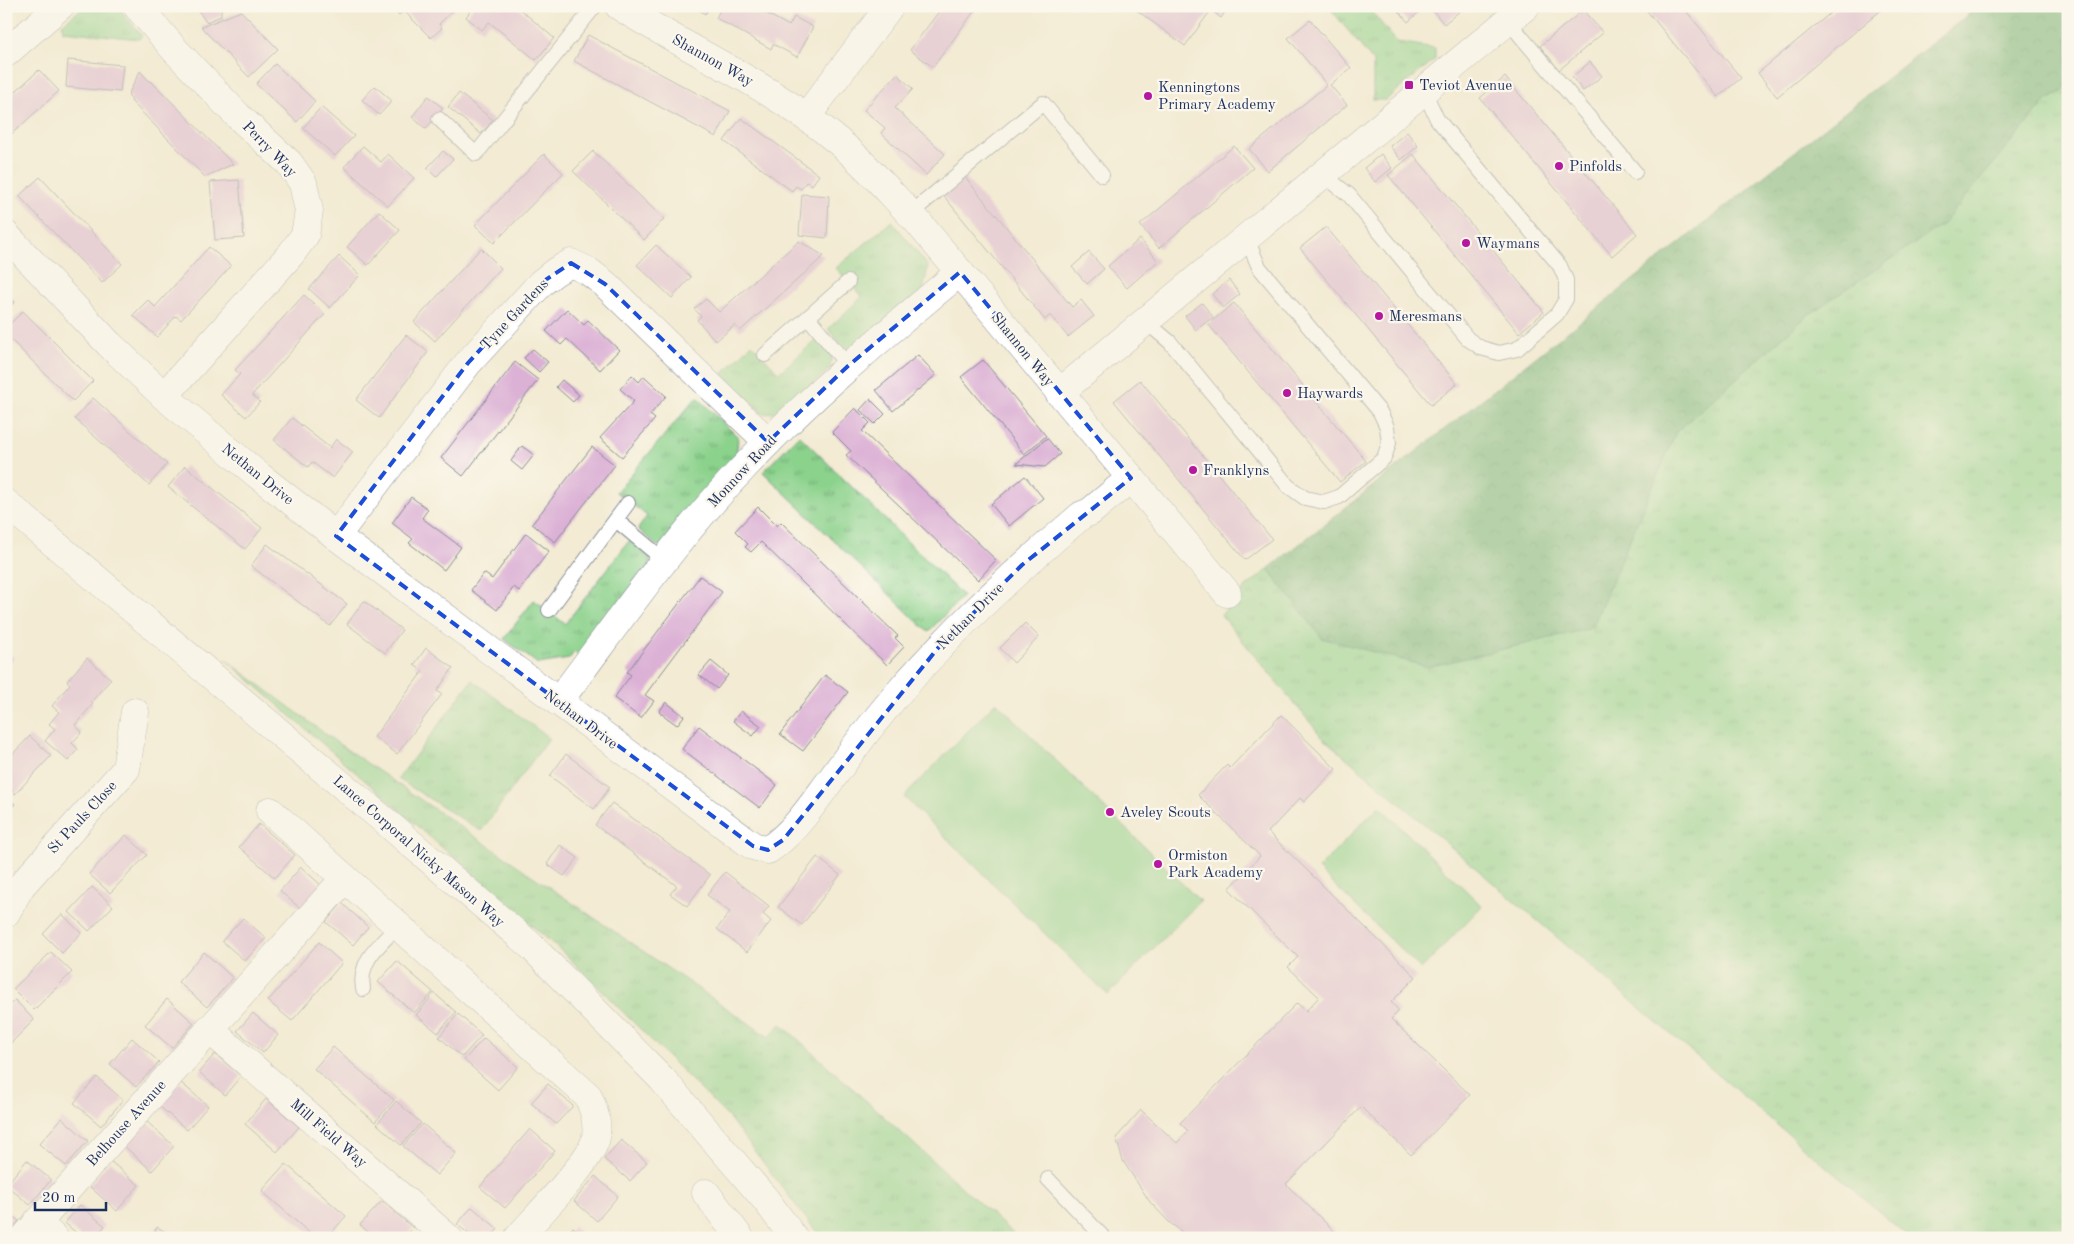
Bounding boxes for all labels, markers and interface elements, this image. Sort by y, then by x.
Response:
street label: Shannon Way [669,33,756,90]
marker: Teviot Avenue [1403,79,1415,91]
place label: Teviot Avenue [1419,79,1512,94]
place label: Kenningtons Primary Academy [1158,81,1276,113]
marker: Kenningtons Primary Academy [1142,90,1154,102]
street label: Perry Way [239,119,299,181]
marker: Pinfolds [1553,160,1565,172]
place label: Pinfolds [1569,160,1622,175]
marker: Waymans [1460,237,1472,249]
place label: Waymans [1476,237,1540,252]
street label: Tyne Gardens [478,276,552,354]
street label: Shannon Way [987,310,1056,390]
marker: Meresmans [1373,310,1385,322]
place label: Meresmans [1389,310,1462,325]
marker: Haywards [1281,387,1293,399]
place label: Haywards [1297,387,1363,402]
street label: Monnow Road [706,433,780,511]
street label: Nethan Drive [218,442,296,509]
marker: Franklyns [1187,464,1199,476]
place label: Franklyns [1203,464,1269,479]
street label: Nethan Drive [935,581,1007,653]
street label: Nethan Drive [541,688,620,753]
street label: Lance Corporal Nicky Mason Way [329,774,507,931]
street label: St Pauls Close [46,779,121,857]
marker: Aveley Scouts [1104,806,1116,818]
place label: Aveley Scouts [1120,806,1211,821]
place label: Ormiston Park Academy [1168,849,1263,881]
marker: Ormiston Park Academy [1152,858,1164,870]
street label: Belhouse Avenue [85,1078,170,1170]
street label: Mill Field Way [287,1097,369,1171]
scale bar [35,1179,106,1211]
text: 20 m [42,1191,76,1206]

